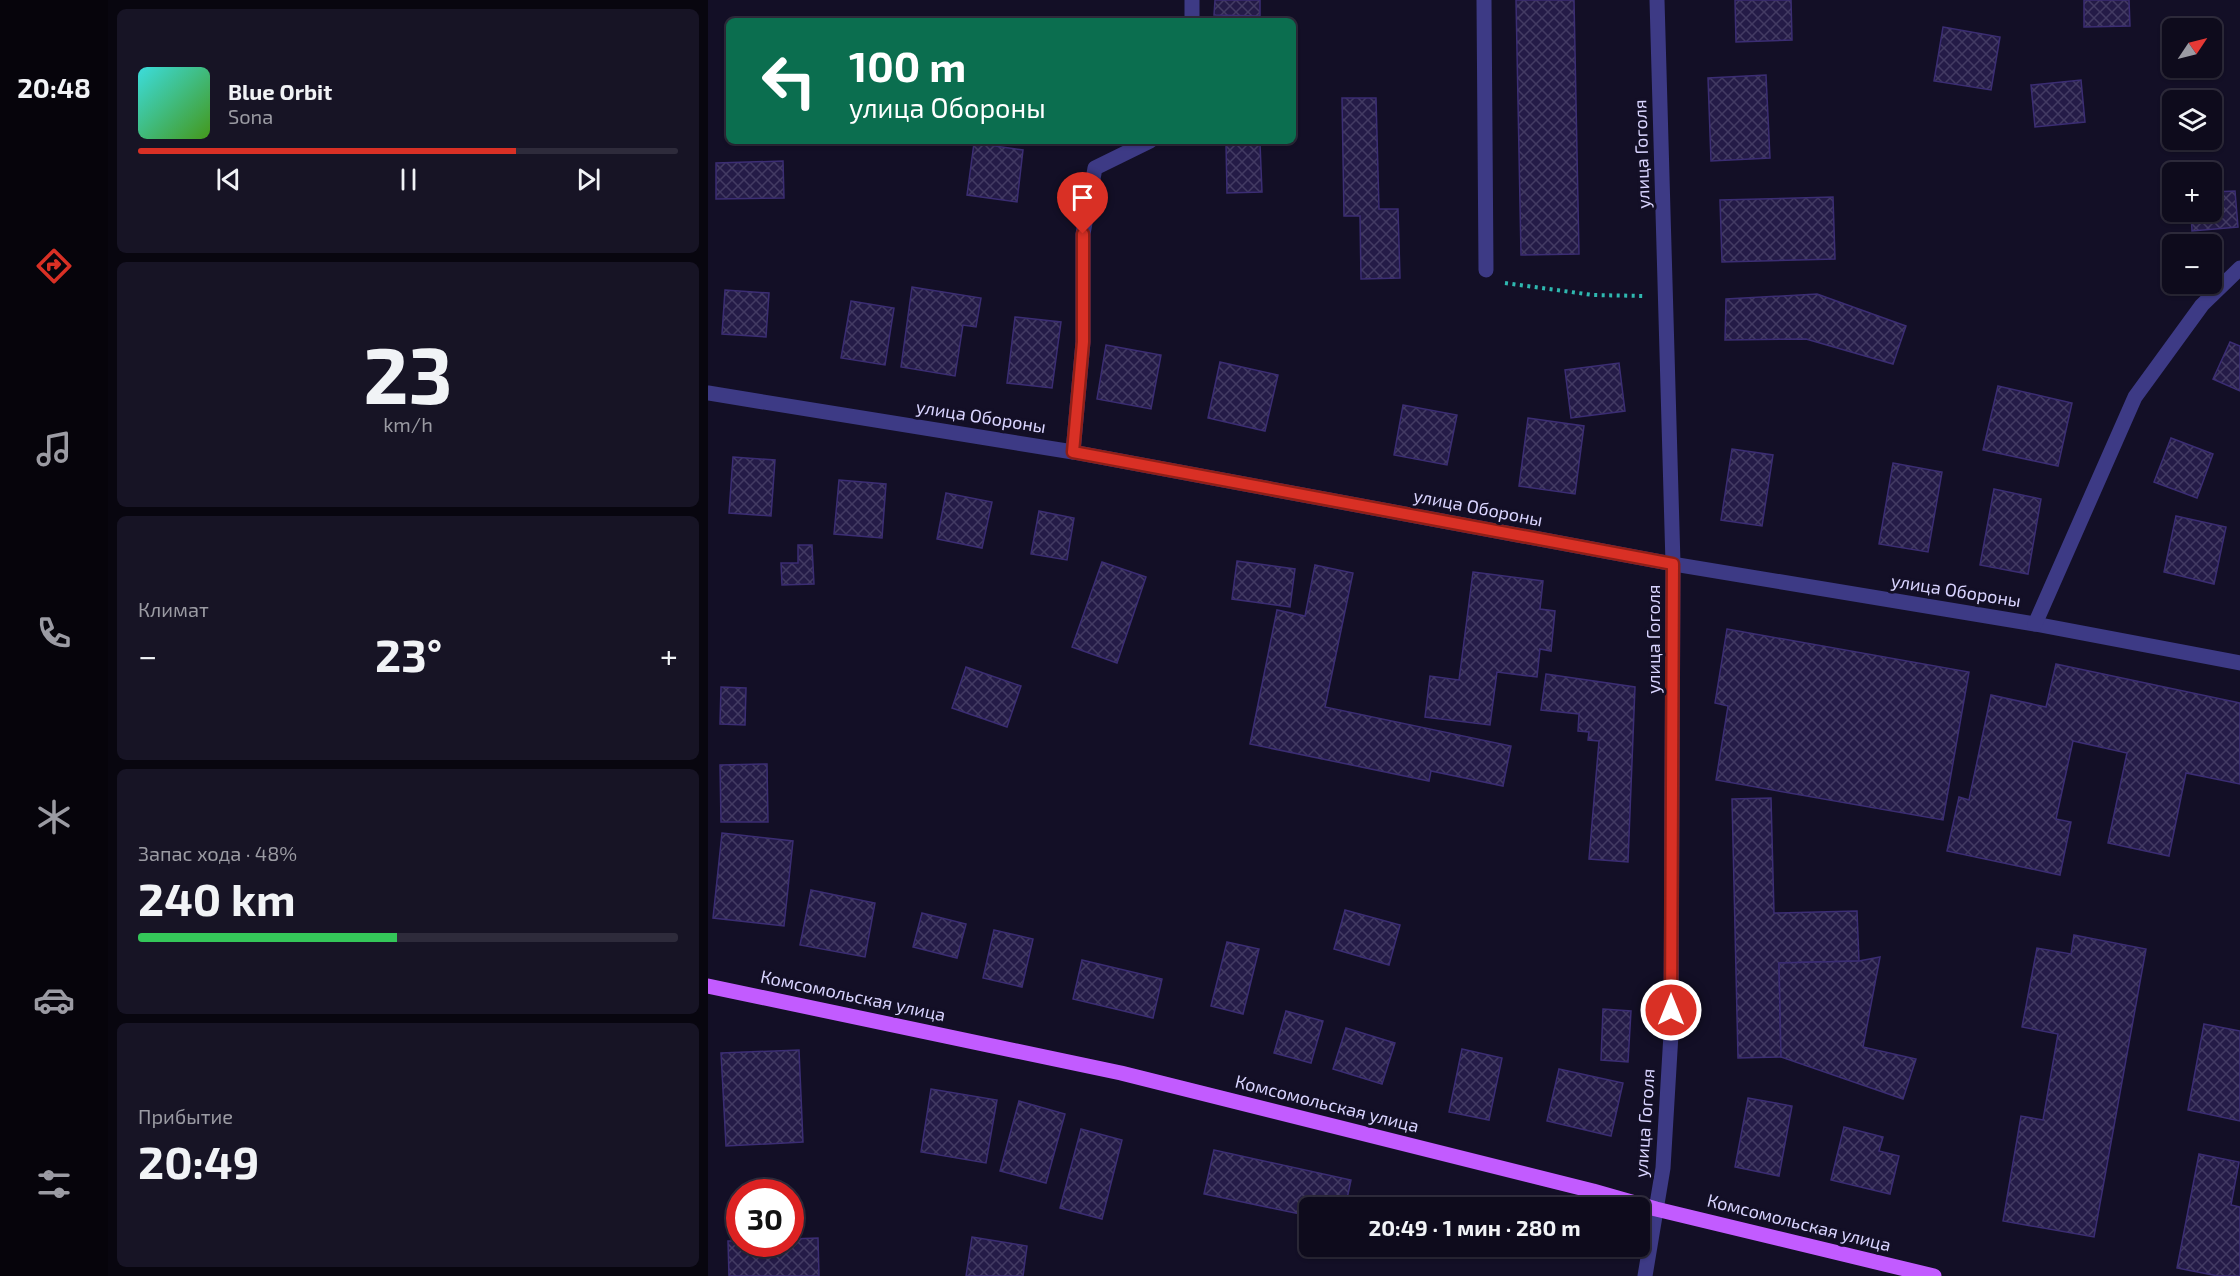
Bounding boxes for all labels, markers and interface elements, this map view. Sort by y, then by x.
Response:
north arrow [2162,18,2222,78]
map controls [2162,18,2222,294]
text: 100 m [849,40,966,90]
icon: left [750,42,828,120]
text: 20:48 [17,71,91,103]
text: Blue Orbit [228,78,332,104]
button: layers [2162,90,2222,150]
text: улица Обороны [849,91,1046,123]
street label: улица Гоголя [1628,99,1654,209]
text: Sona [228,104,273,128]
button: + [2162,162,2222,222]
icon: previous [212,163,245,196]
icon: pause [392,163,425,196]
icon: next [572,163,605,196]
pin [1057,172,1108,234]
icon: arrive [1066,181,1099,214]
button: − [2162,234,2222,294]
icon: directions [33,245,75,287]
text: 23 [363,326,453,420]
street label: улица Обороны [915,395,1048,437]
text: km/h [383,412,433,436]
icon: music [33,428,75,470]
street label: улица Обороны [1412,484,1545,530]
street label: улица Обороны [1890,569,2023,611]
street label: улица Гоголя [1642,584,1664,694]
text: Климат [138,597,209,621]
icon: phone [33,612,75,654]
text: 23° [375,627,442,681]
text: − [138,635,157,675]
text: + [660,635,678,675]
icon: climate [33,796,75,838]
text: Запас хода · 48% [138,841,297,865]
text: 240 km [138,871,296,925]
street label: Комсомольская улица [759,965,948,1025]
position arrow [1639,978,1703,1042]
icon: car [33,979,75,1021]
street label: улица Гоголя [1629,1068,1659,1178]
street label: Комсомольская улица [1233,1070,1422,1137]
text: Прибытие [138,1104,233,1128]
text: 20:49 [138,1134,259,1188]
icon: filters [33,1163,75,1205]
speed limit sign: 30 [726,1179,804,1257]
street label: Комсомольская улица [1705,1189,1894,1256]
text: 20:49 · 1 мин · 280 m [1368,1214,1581,1240]

